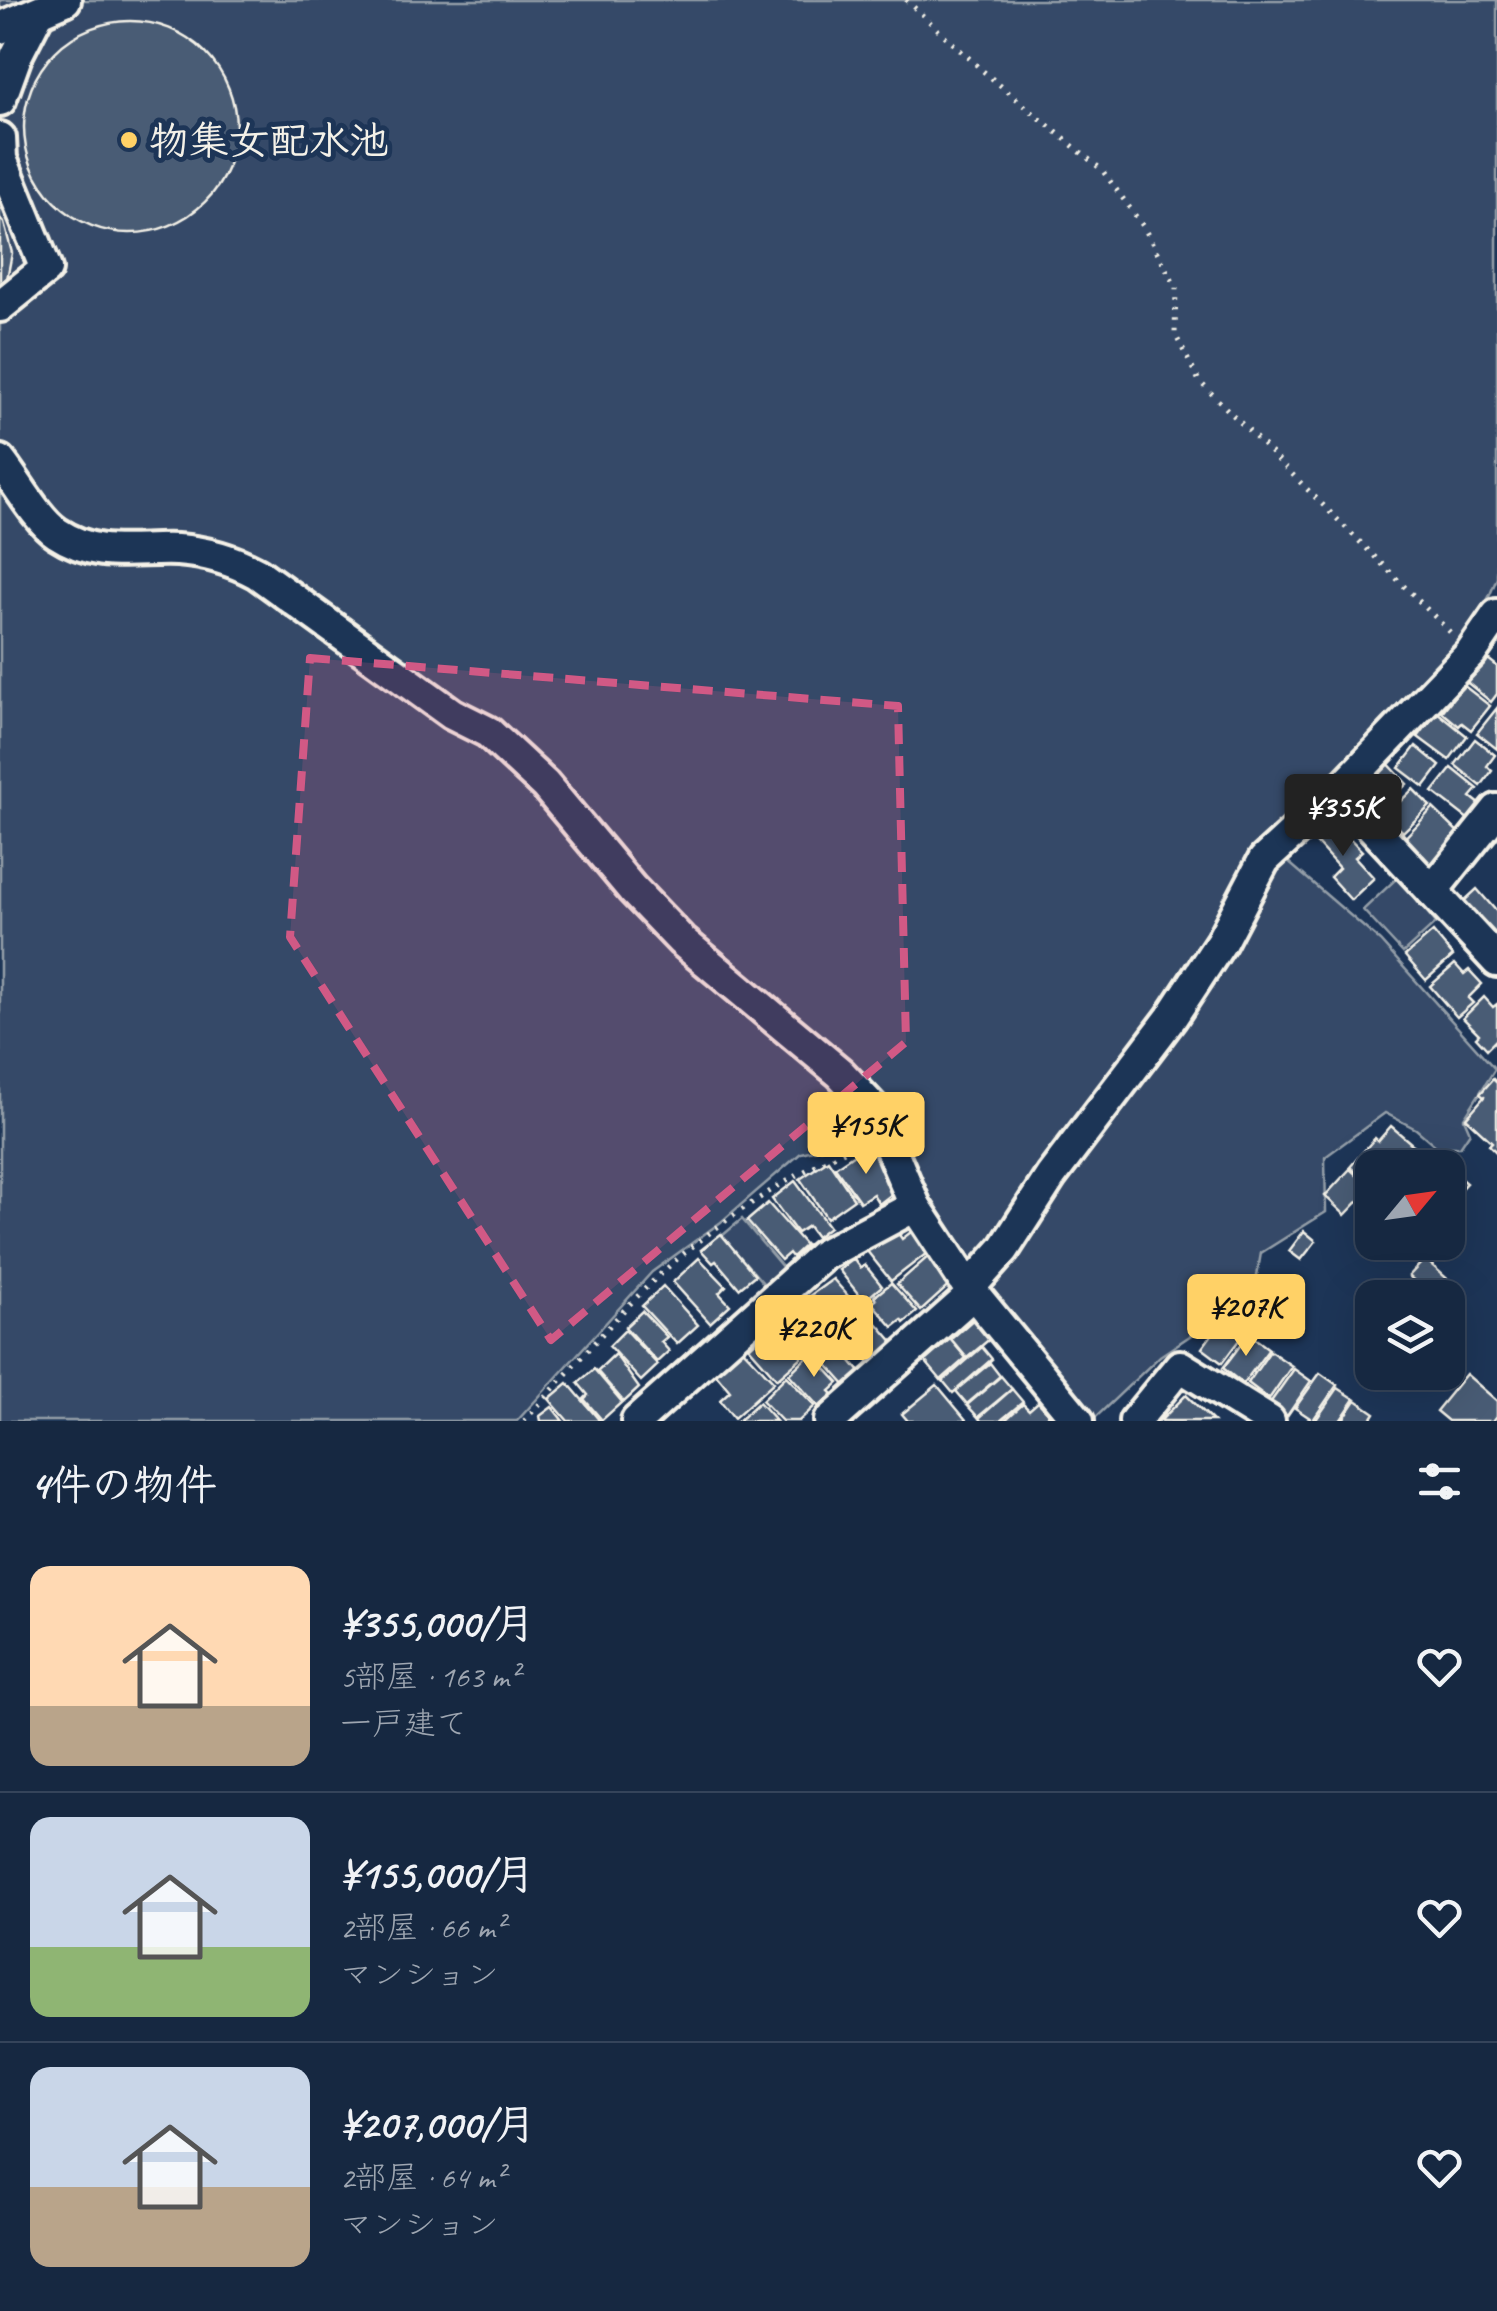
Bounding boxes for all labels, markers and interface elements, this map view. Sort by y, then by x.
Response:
place label: 物集女配水池 [149,116,389,166]
marker: 物集女配水池 [118,129,140,151]
pin: ¥355K [1273,774,1413,859]
text: ¥355K [1307,786,1379,827]
pin: ¥155K [796,1092,936,1177]
text: ¥155K [830,1104,902,1145]
north arrow [1355,1150,1465,1260]
map controls [1355,1150,1465,1390]
pin: ¥207K [1176,1274,1316,1359]
button: layers [1355,1280,1465,1390]
text: ¥207K [1209,1286,1283,1327]
pin: ¥220K [744,1295,884,1380]
text: ¥220K [777,1307,851,1348]
icon: filters [1412,1454,1467,1509]
text: 4件の物件 [30,1459,217,1512]
text: ¥355,000/月 [340,1597,535,1650]
icon: home [110,1606,230,1726]
icon: heart [1412,1639,1467,1694]
text: 5部屋 · 163 m² [340,1656,519,1697]
text: 一戸建て [340,1703,468,1744]
text: ¥155,000/月 [340,1848,535,1901]
icon: home [110,1857,230,1977]
icon: heart [1412,1890,1467,1945]
text: 2部屋 · 66 m² [340,1907,505,1948]
text: マンション [340,1954,499,1995]
text: ¥207,000/月 [340,2098,536,2151]
icon: home [110,2107,230,2227]
icon: heart [1412,2140,1467,2195]
text: 2部屋 · 64 m² [340,2157,505,2198]
text: マンション [340,2204,499,2245]

